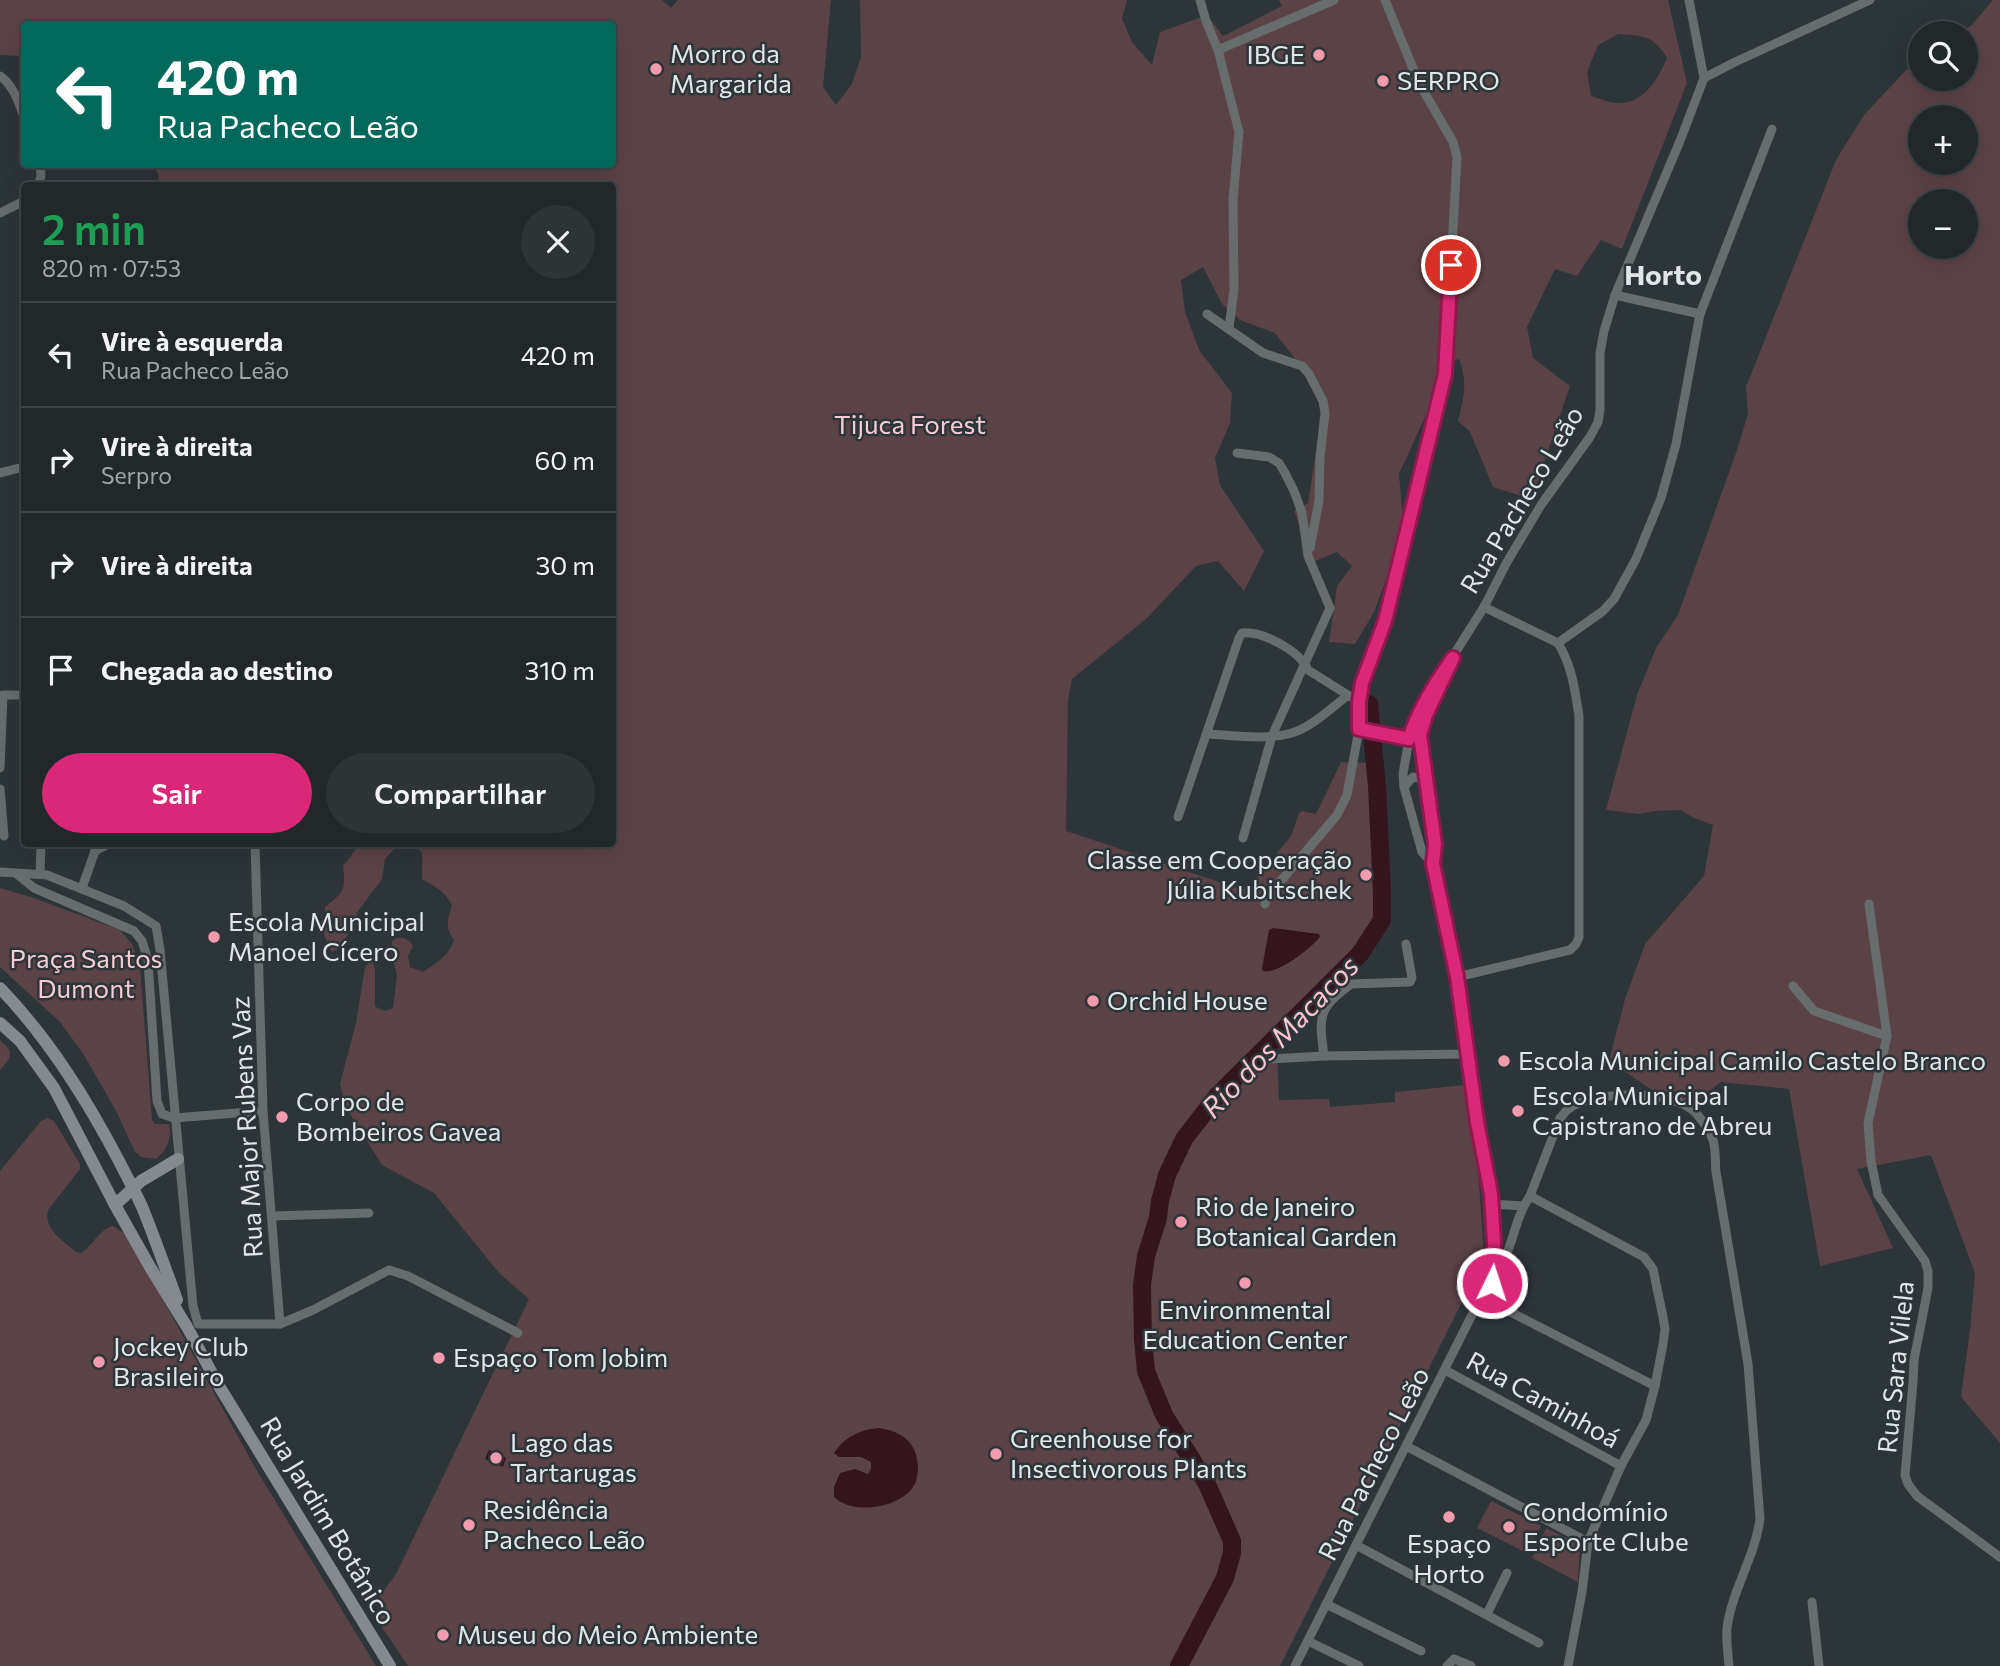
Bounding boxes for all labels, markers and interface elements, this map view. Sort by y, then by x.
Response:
map controls [1908,21,1978,259]
button: search [1908,21,1978,91]
place label: Morro da Margarida [670,37,792,98]
place label: IBGE [1246,38,1305,69]
text: 420 m [157,45,299,105]
marker: IBGE [1311,47,1327,63]
icon: left [42,49,133,140]
marker: Morro da Margarida [648,61,664,77]
place label: SERPRO [1397,64,1500,95]
marker: SERPRO [1375,73,1391,89]
text: Rua Pacheco Leão [157,105,419,145]
button: + [1908,105,1978,175]
button: − [1908,189,1978,259]
text: 2 min [42,202,146,254]
button: close [521,205,595,279]
pin [1421,235,1481,295]
icon: arrive [1432,246,1470,284]
text: 820 m · 07:53 [42,254,181,282]
district label: Horto [1624,257,1702,291]
text: Vire à esquerda [101,325,283,356]
icon: left [42,336,80,374]
text: 420 m [521,339,595,370]
text: Rua Pacheco Leão [101,356,289,384]
street label: Rua Pacheco Leão [1453,400,1589,598]
park label: Tijuca Forest [834,408,986,439]
text: Vire à direita [101,430,253,461]
icon: right [42,441,80,479]
text: 60 m [535,444,595,475]
text: Serpro [101,461,172,489]
icon: right [42,546,80,584]
text: Vire à direita [101,549,253,580]
text: 30 m [536,549,595,580]
icon: arrive [42,651,80,689]
text: Chegada ao destino [101,654,333,685]
text: 310 m [524,654,595,685]
button: Sair [42,753,312,833]
button: Compartilhar [326,753,595,833]
place label: Classe em Cooperação Júlia Kubitschek [1087,843,1352,904]
marker: Classe em Cooperação Júlia Kubitschek [1358,867,1374,883]
place label: Escola Municipal Manoel Cícero [228,905,425,966]
marker: Escola Municipal Manoel Cícero [206,929,222,945]
park label: Praça Santos Dumont [10,942,162,1003]
water label: Rio dos Macacos [1194,948,1365,1124]
place label: Orchid House [1107,984,1268,1015]
marker: Orchid House [1085,993,1101,1009]
street label: Rua Major Rubens Vaz [223,996,268,1259]
place label: Escola Municipal Camilo Castelo Branco [1518,1044,1986,1075]
marker: Escola Municipal Camilo Castelo Branco [1496,1053,1512,1069]
place label: Escola Municipal Capistrano de Abreu [1532,1079,1772,1140]
place label: Corpo de Bombeiros Gavea [296,1085,501,1146]
marker: Escola Municipal Capistrano de Abreu [1510,1103,1526,1119]
marker: Corpo de Bombeiros Gavea [274,1109,290,1125]
place label: Rio de Janeiro Botanical Garden [1195,1190,1397,1251]
marker: Rio de Janeiro Botanical Garden [1173,1214,1189,1230]
position arrow [1455,1246,1529,1320]
marker: Environmental Education Center [1237,1275,1253,1291]
street label: Rua Sara Vilela [1870,1279,1919,1454]
place label: Environmental Education Center [1142,1293,1348,1354]
place label: Jockey Club Brasileiro [113,1330,249,1391]
place label: Espaço Tom Jobim [453,1341,668,1372]
street label: Rua Caminhoá [1462,1344,1626,1453]
marker: Espaço Tom Jobim [431,1350,447,1366]
marker: Jockey Club Brasileiro [91,1354,107,1370]
street label: Rua Pacheco Leão [1311,1362,1435,1565]
street label: Rua Jardim Botânico [255,1411,404,1630]
place label: Greenhouse for Insectivorous Plants [1010,1422,1247,1483]
place label: Lago das Tartarugas [510,1426,637,1487]
marker: Greenhouse for Insectivorous Plants [988,1446,1004,1462]
marker: Lago das Tartarugas [488,1450,504,1466]
place label: Residência Pacheco Leão [483,1493,645,1554]
place label: Condomínio Esporte Clube [1523,1495,1689,1556]
marker: Espaço Horto [1441,1509,1457,1525]
marker: Residência Pacheco Leão [461,1517,477,1533]
marker: Condomínio Esporte Clube [1501,1519,1517,1535]
place label: Espaço Horto [1407,1527,1491,1588]
place label: Museu do Meio Ambiente [457,1618,758,1649]
marker: Museu do Meio Ambiente [435,1627,451,1643]

